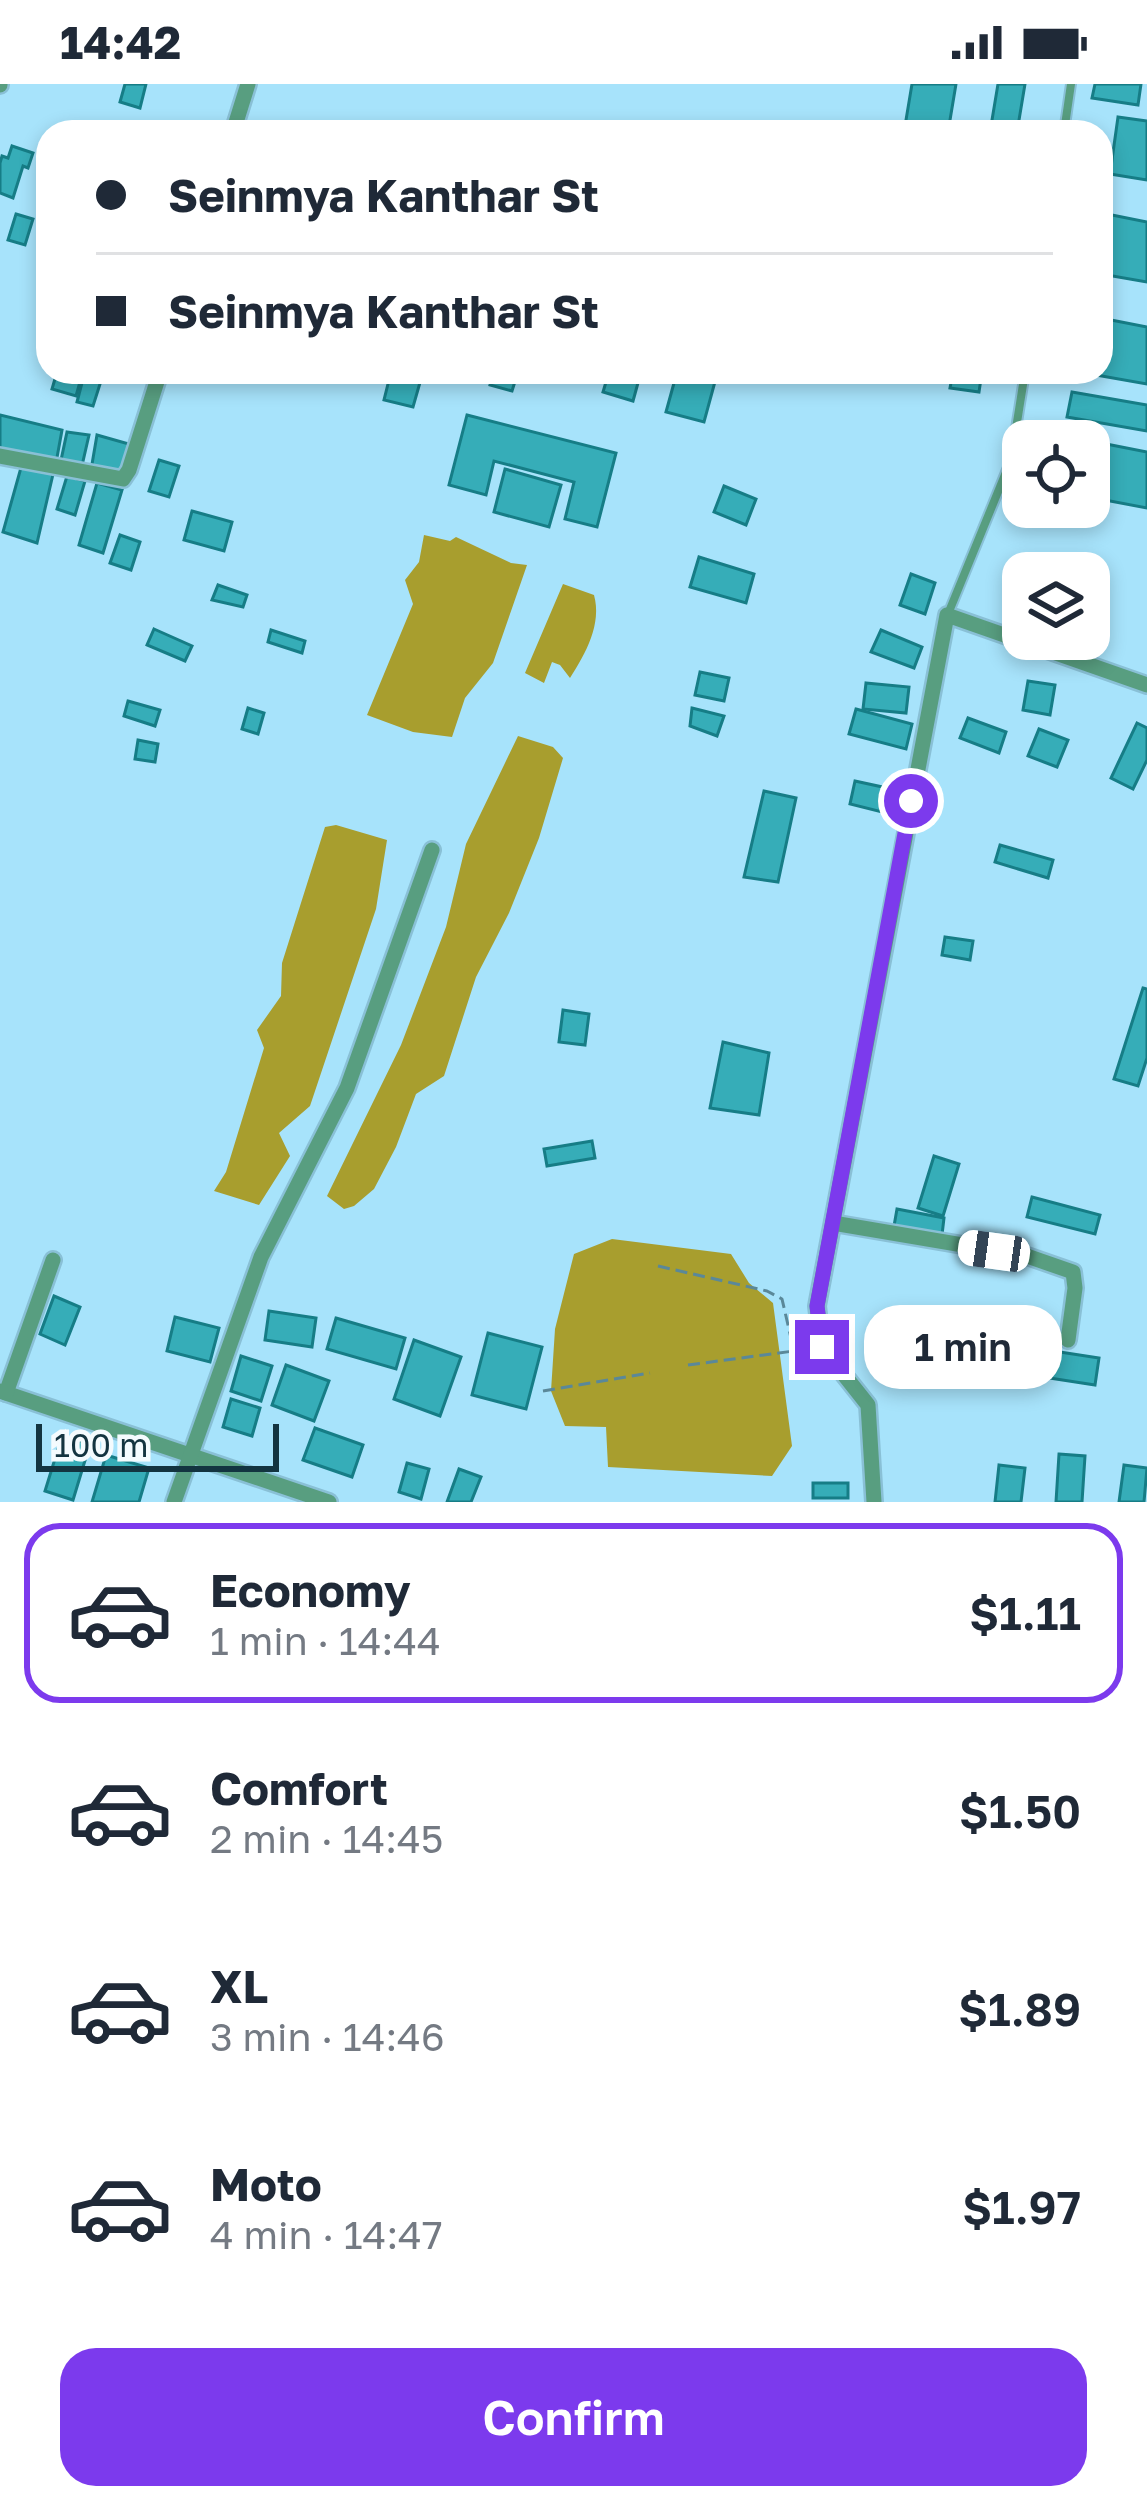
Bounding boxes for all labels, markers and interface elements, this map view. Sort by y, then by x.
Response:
text: 14:42 [60,15,181,69]
text: Seinmya Kanthar St [168,168,599,222]
text: Seinmya Kanthar St [168,284,599,338]
map controls [1002,420,1110,660]
button: locate [1002,420,1110,528]
button: layers [1002,552,1110,660]
route start [884,774,938,828]
car [956,1228,1032,1274]
callout: 1 min [864,1305,1062,1389]
route end [795,1320,849,1374]
text: 1 min [914,1323,1012,1370]
scale bar [36,1418,279,1471]
text: 100 m [54,1425,148,1464]
icon: car [66,1559,174,1667]
text: Economy [210,1563,411,1617]
text: $1.11 [969,1586,1081,1640]
text: 1 min · 14:44 [210,1617,441,1664]
icon: car [66,1757,174,1865]
text: Comfort [210,1761,388,1815]
text: $1.50 [959,1784,1081,1838]
text: 2 min · 14:45 [210,1815,443,1862]
icon: car [66,1955,174,2063]
text: XL [210,1959,268,2013]
text: $1.89 [958,1982,1081,2036]
text: 3 min · 14:46 [210,2013,445,2060]
icon: car [66,2153,174,2261]
text: Moto [210,2157,322,2211]
text: $1.97 [962,2180,1081,2234]
text: 4 min · 14:47 [210,2211,443,2258]
button: Confirm [60,2348,1087,2486]

